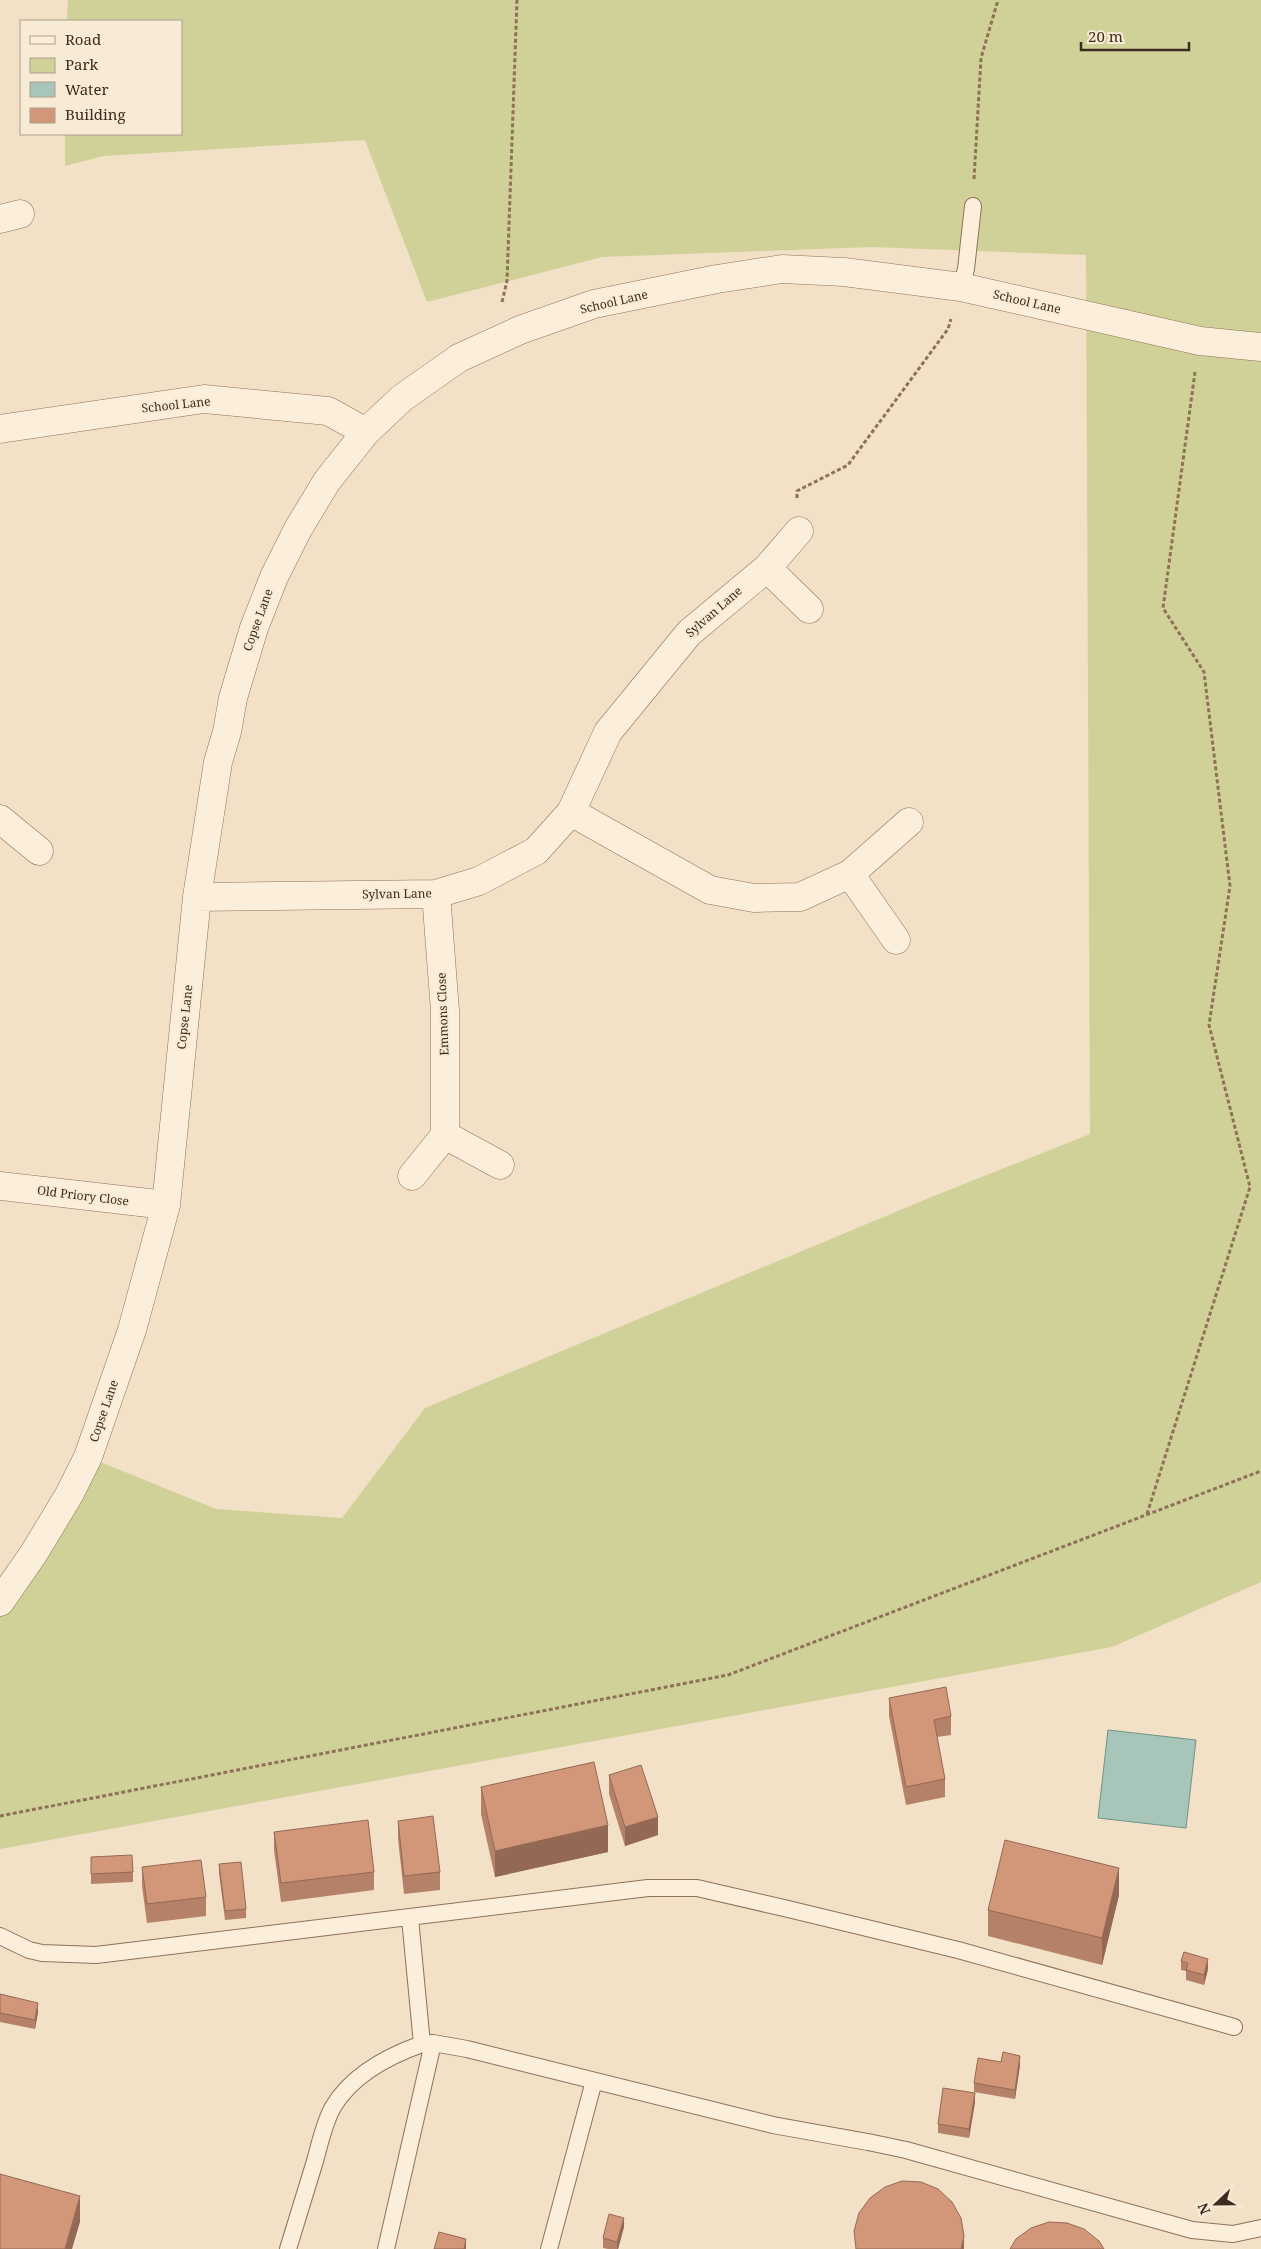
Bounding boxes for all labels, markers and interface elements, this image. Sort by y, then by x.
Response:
legend [20,20,182,135]
scale bar [1081,20,1188,52]
text: 20 m [1088,26,1123,46]
text: Road [65,29,101,49]
text: Park [65,54,99,74]
text: Water [65,79,108,99]
text: Building [65,104,126,124]
street label: School Lane [578,285,649,318]
street label: School Lane [992,285,1063,318]
street label: School Lane [141,392,211,417]
street label: Sylvan Lane [682,582,746,641]
street label: Copse Lane [238,586,277,653]
street label: Sylvan Lane [362,884,432,903]
street label: Emmons Close [433,972,452,1056]
street label: Copse Lane [173,984,196,1050]
street label: Old Priory Close [36,1181,130,1210]
street label: Copse Lane [85,1377,122,1444]
north arrow [1191,2179,1241,2229]
text: N [1193,2200,1214,2218]

